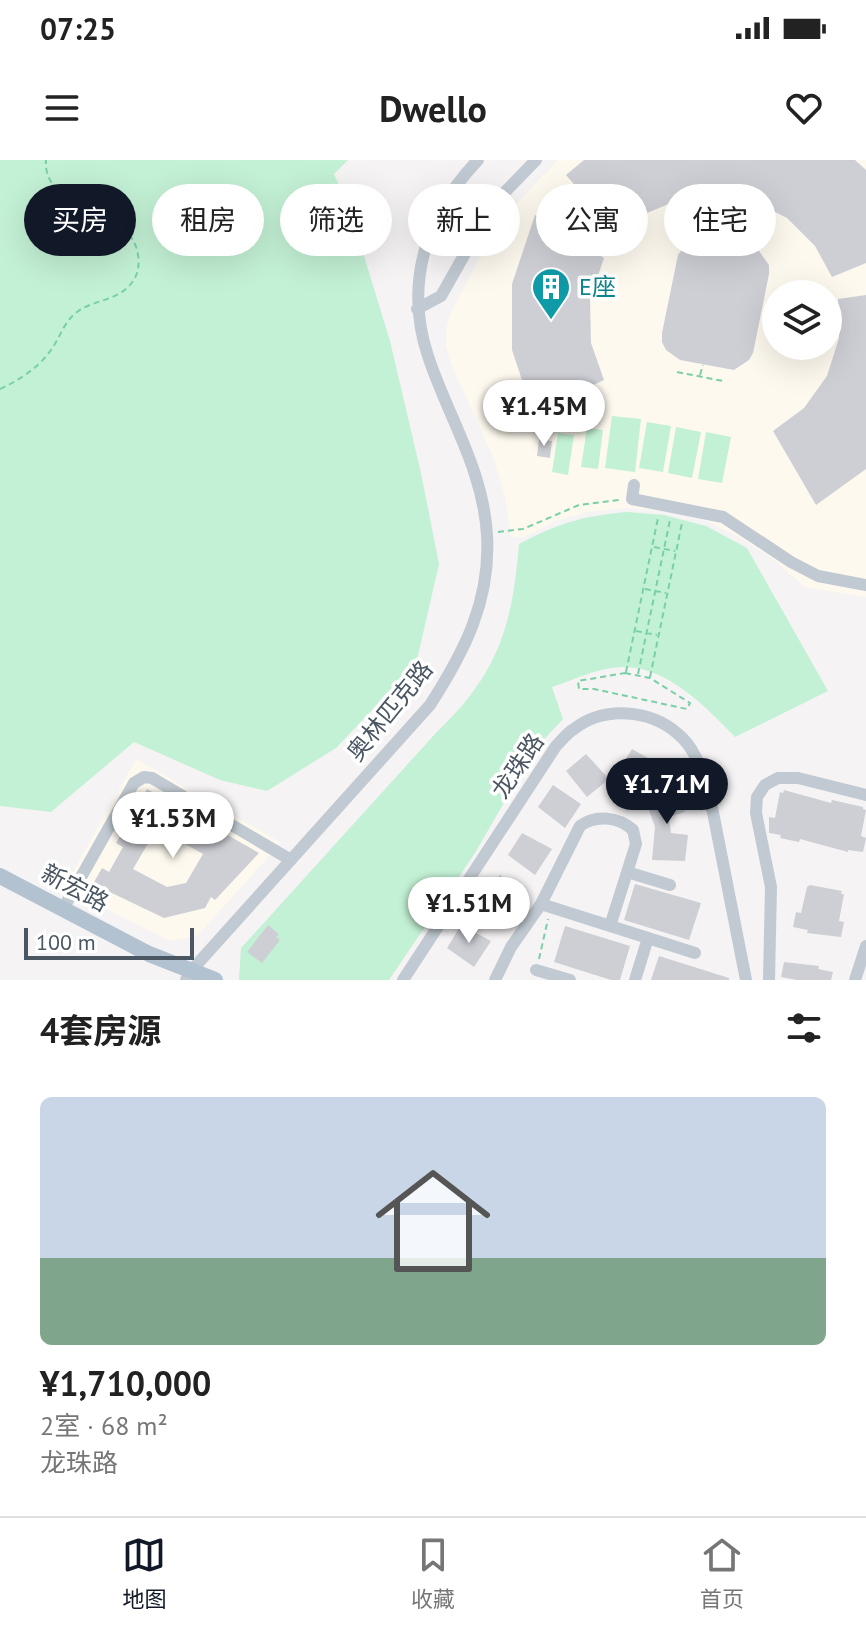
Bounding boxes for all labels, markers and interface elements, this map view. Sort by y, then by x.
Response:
text: 07:25 [40,9,116,48]
text: Dwello [379,85,487,132]
icon: menu [40,86,84,130]
icon: heart [782,86,826,130]
chip: 买房 [24,184,136,256]
chip: 租房 [152,184,264,256]
chip: 筛选 [280,184,392,256]
chip: 新上 [408,184,520,256]
chip: 公寓 [536,184,648,256]
chip: 住宅 [664,184,776,256]
building icon: E座 [530,266,572,321]
place label: E座 [579,271,616,302]
map controls [762,280,842,360]
button: layers [762,280,842,360]
pin: ¥1.45M [479,380,609,448]
text: ¥1.45M [501,389,587,422]
street label: 奥林匹克路 [340,654,439,767]
street label: 龙珠路 [485,727,551,804]
pin: ¥1.71M [602,758,732,826]
text: ¥1.71M [624,767,710,800]
pin: ¥1.53M [108,792,238,860]
text: ¥1.53M [130,801,216,834]
street label: 新宏路 [36,857,114,918]
pin: ¥1.51M [404,877,534,945]
text: ¥1.51M [426,886,512,919]
scale bar [24,924,194,960]
text: 100 m [36,928,96,956]
icon: filters [782,1006,826,1050]
text: 4套房源 [40,1008,161,1052]
icon: home [361,1149,505,1293]
text: ¥1,710,000 [40,1361,211,1405]
text: 2室 · 68 m² [40,1409,168,1442]
text: 龙珠路 [40,1446,118,1479]
tab: 地图 [122,1533,166,1613]
tab: 收藏 [411,1533,455,1613]
tab: 首页 [700,1533,744,1613]

